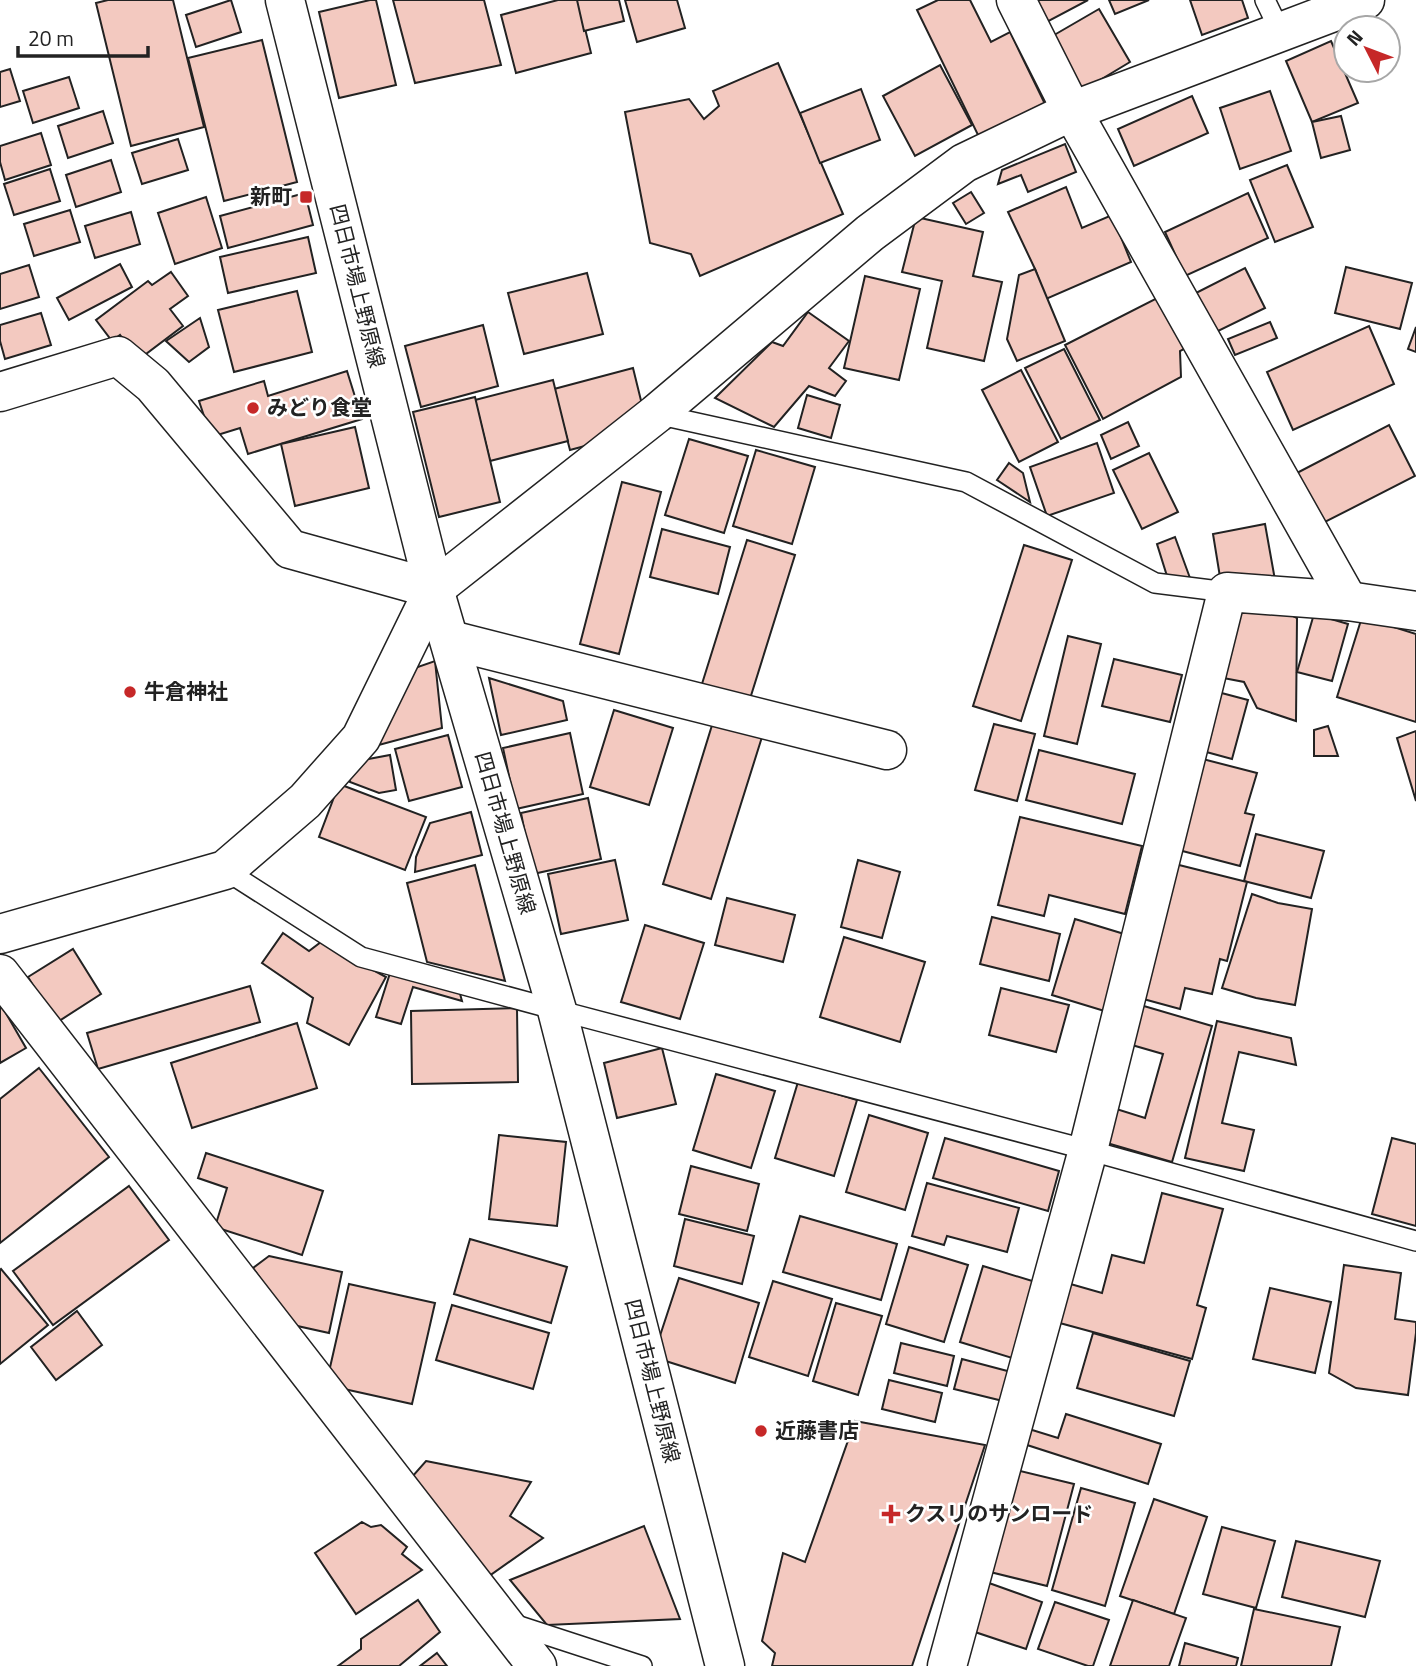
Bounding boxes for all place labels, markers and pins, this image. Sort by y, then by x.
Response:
place label: 新町 [250,180,292,212]
marker: 新町 [298,189,314,205]
place label: みどり食堂 [267,391,372,423]
marker: みどり食堂 [245,400,261,416]
place label: 牛倉神社 [144,675,228,707]
marker: 牛倉神社 [122,684,138,700]
place label: 近藤書店 [775,1414,859,1446]
marker: 近藤書店 [753,1423,769,1439]
place label: クスリのサンロード [905,1497,1093,1529]
marker: クスリのサンロード [883,1506,899,1522]

